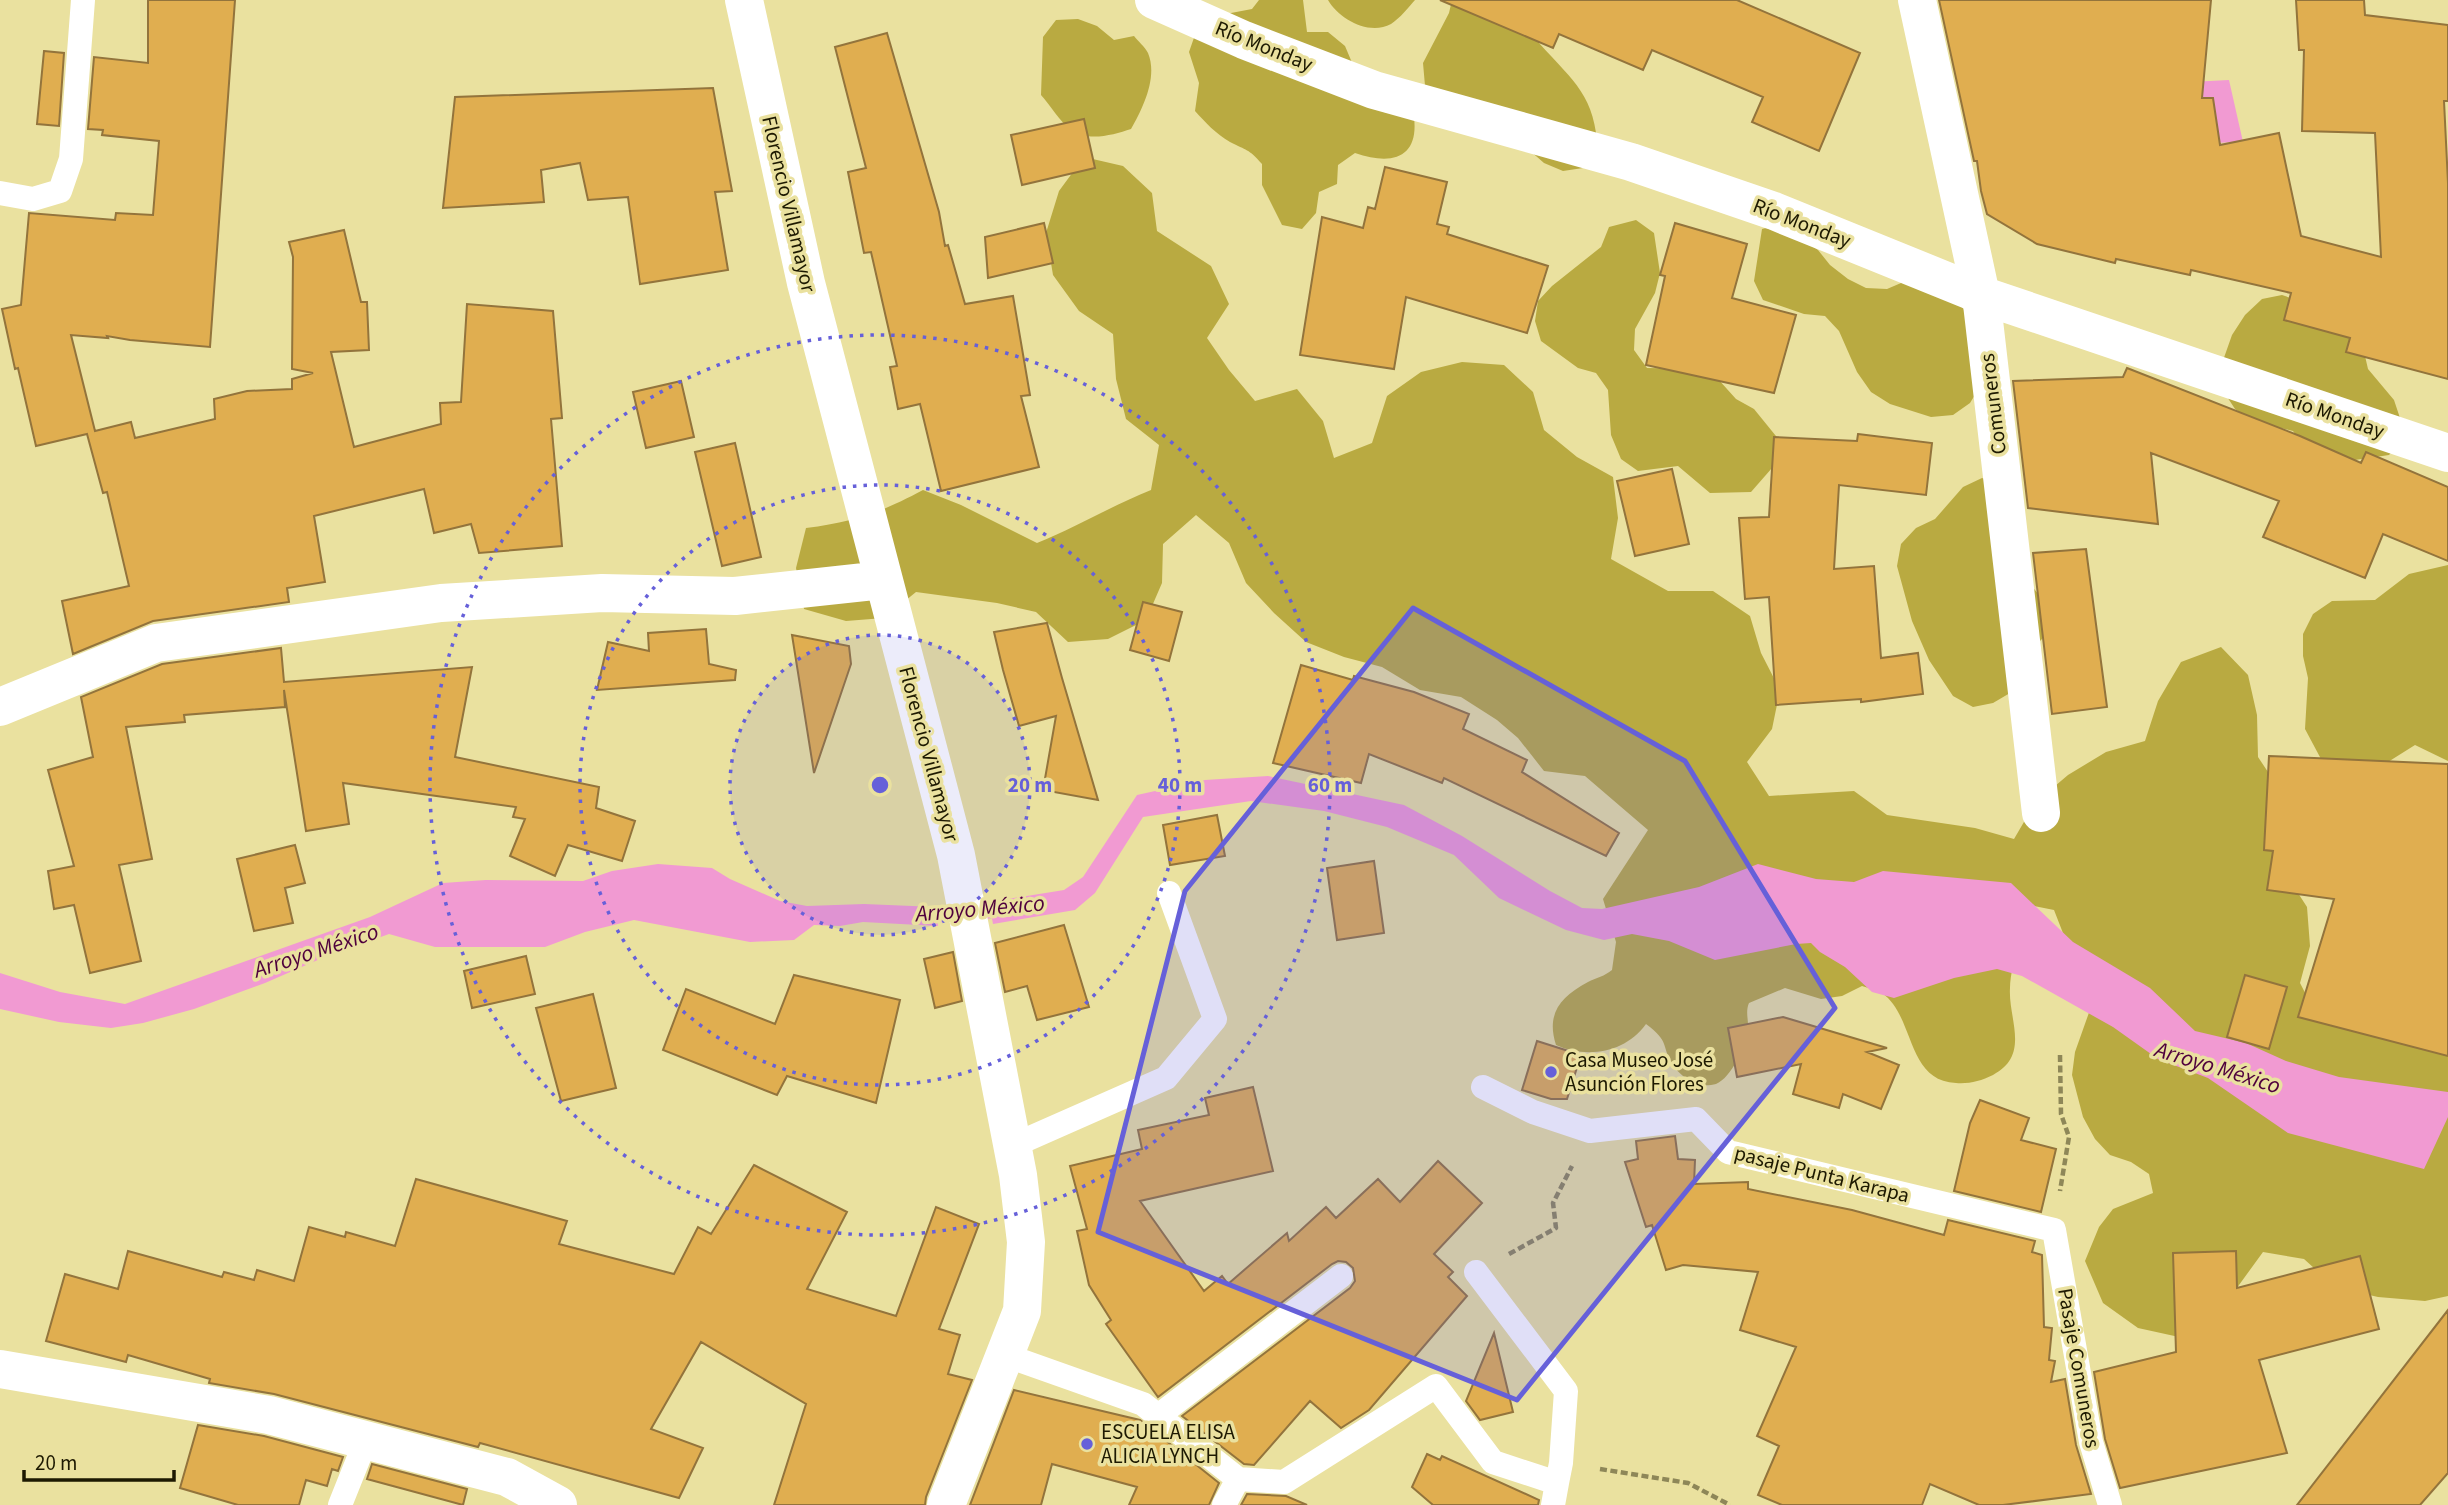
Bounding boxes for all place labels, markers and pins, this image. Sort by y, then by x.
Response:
centre of rings [868,773,892,797]
place label: Casa Museo José Asunción Flores [1565,1045,1713,1099]
marker: Casa Museo José Asunción Flores [1543,1064,1559,1080]
place label: ESCUELA ELISA ALICIA LYNCH [1101,1417,1235,1471]
marker: ESCUELA ELISA ALICIA LYNCH [1079,1436,1095,1452]

